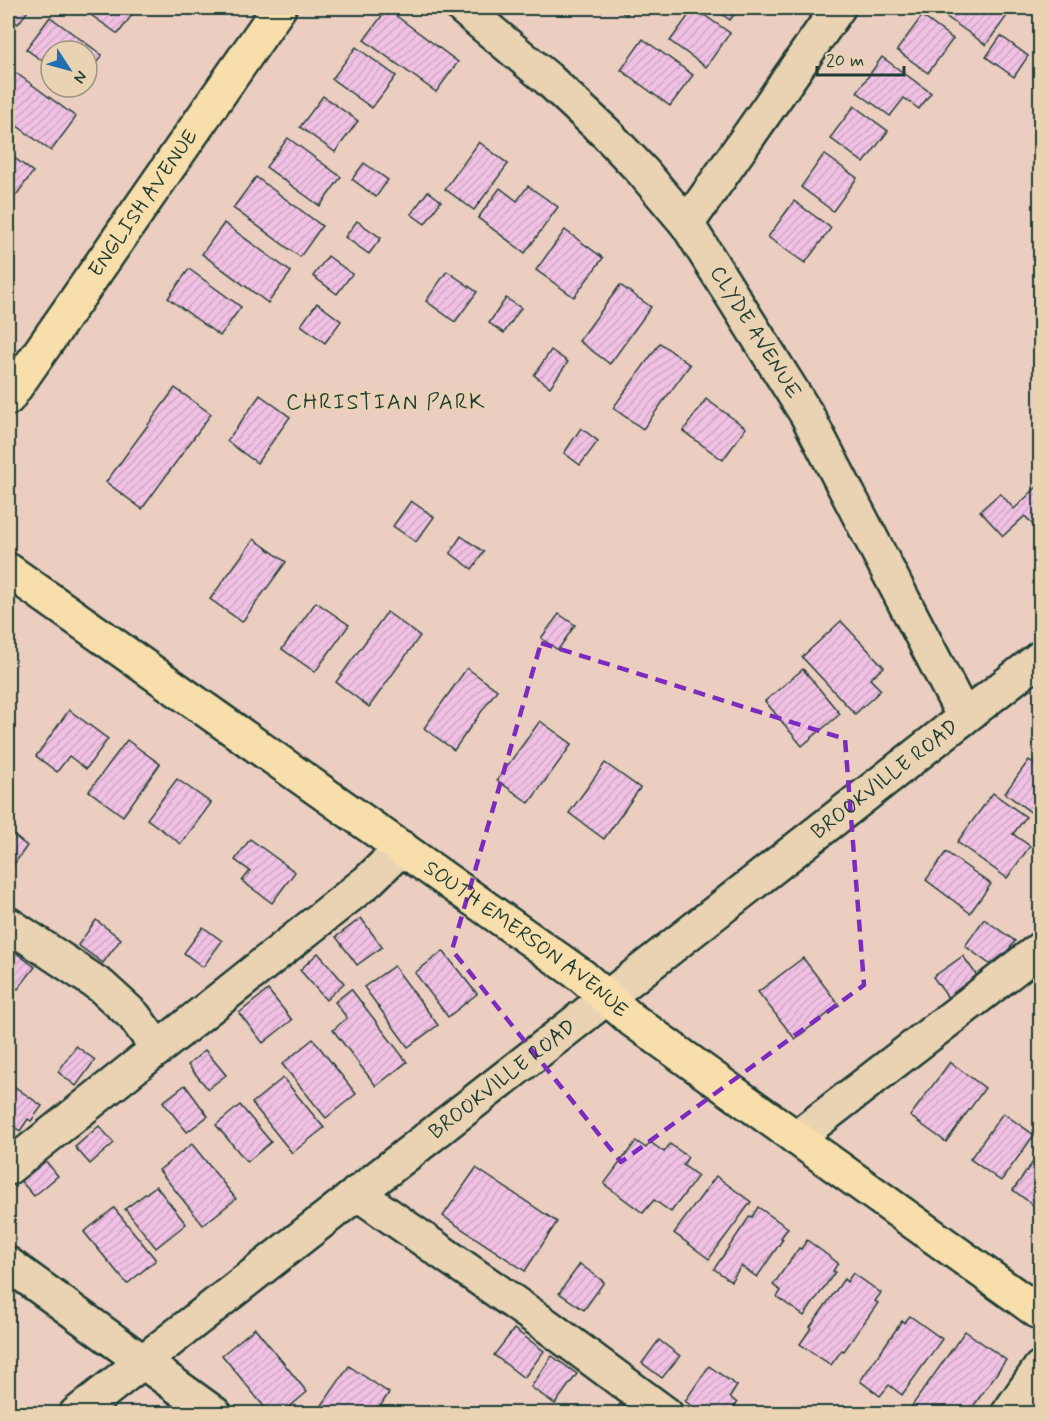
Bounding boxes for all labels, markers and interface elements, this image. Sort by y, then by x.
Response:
north arrow [39,39,99,99]
scale bar [817,39,904,77]
text: 20 m [826,49,864,73]
text: N [68,66,92,87]
street label: ENGLISH AVENUE [82,124,204,283]
street label: CLYDE AVENUE [703,261,807,404]
district label: CHRISTIAN PARK [286,389,486,417]
street label: BROOKVILLE ROAD [805,713,964,846]
street label: SOUTH EMERSON AVENUE [418,854,634,1024]
street label: BROOKVILLE ROAD [423,1013,582,1146]

